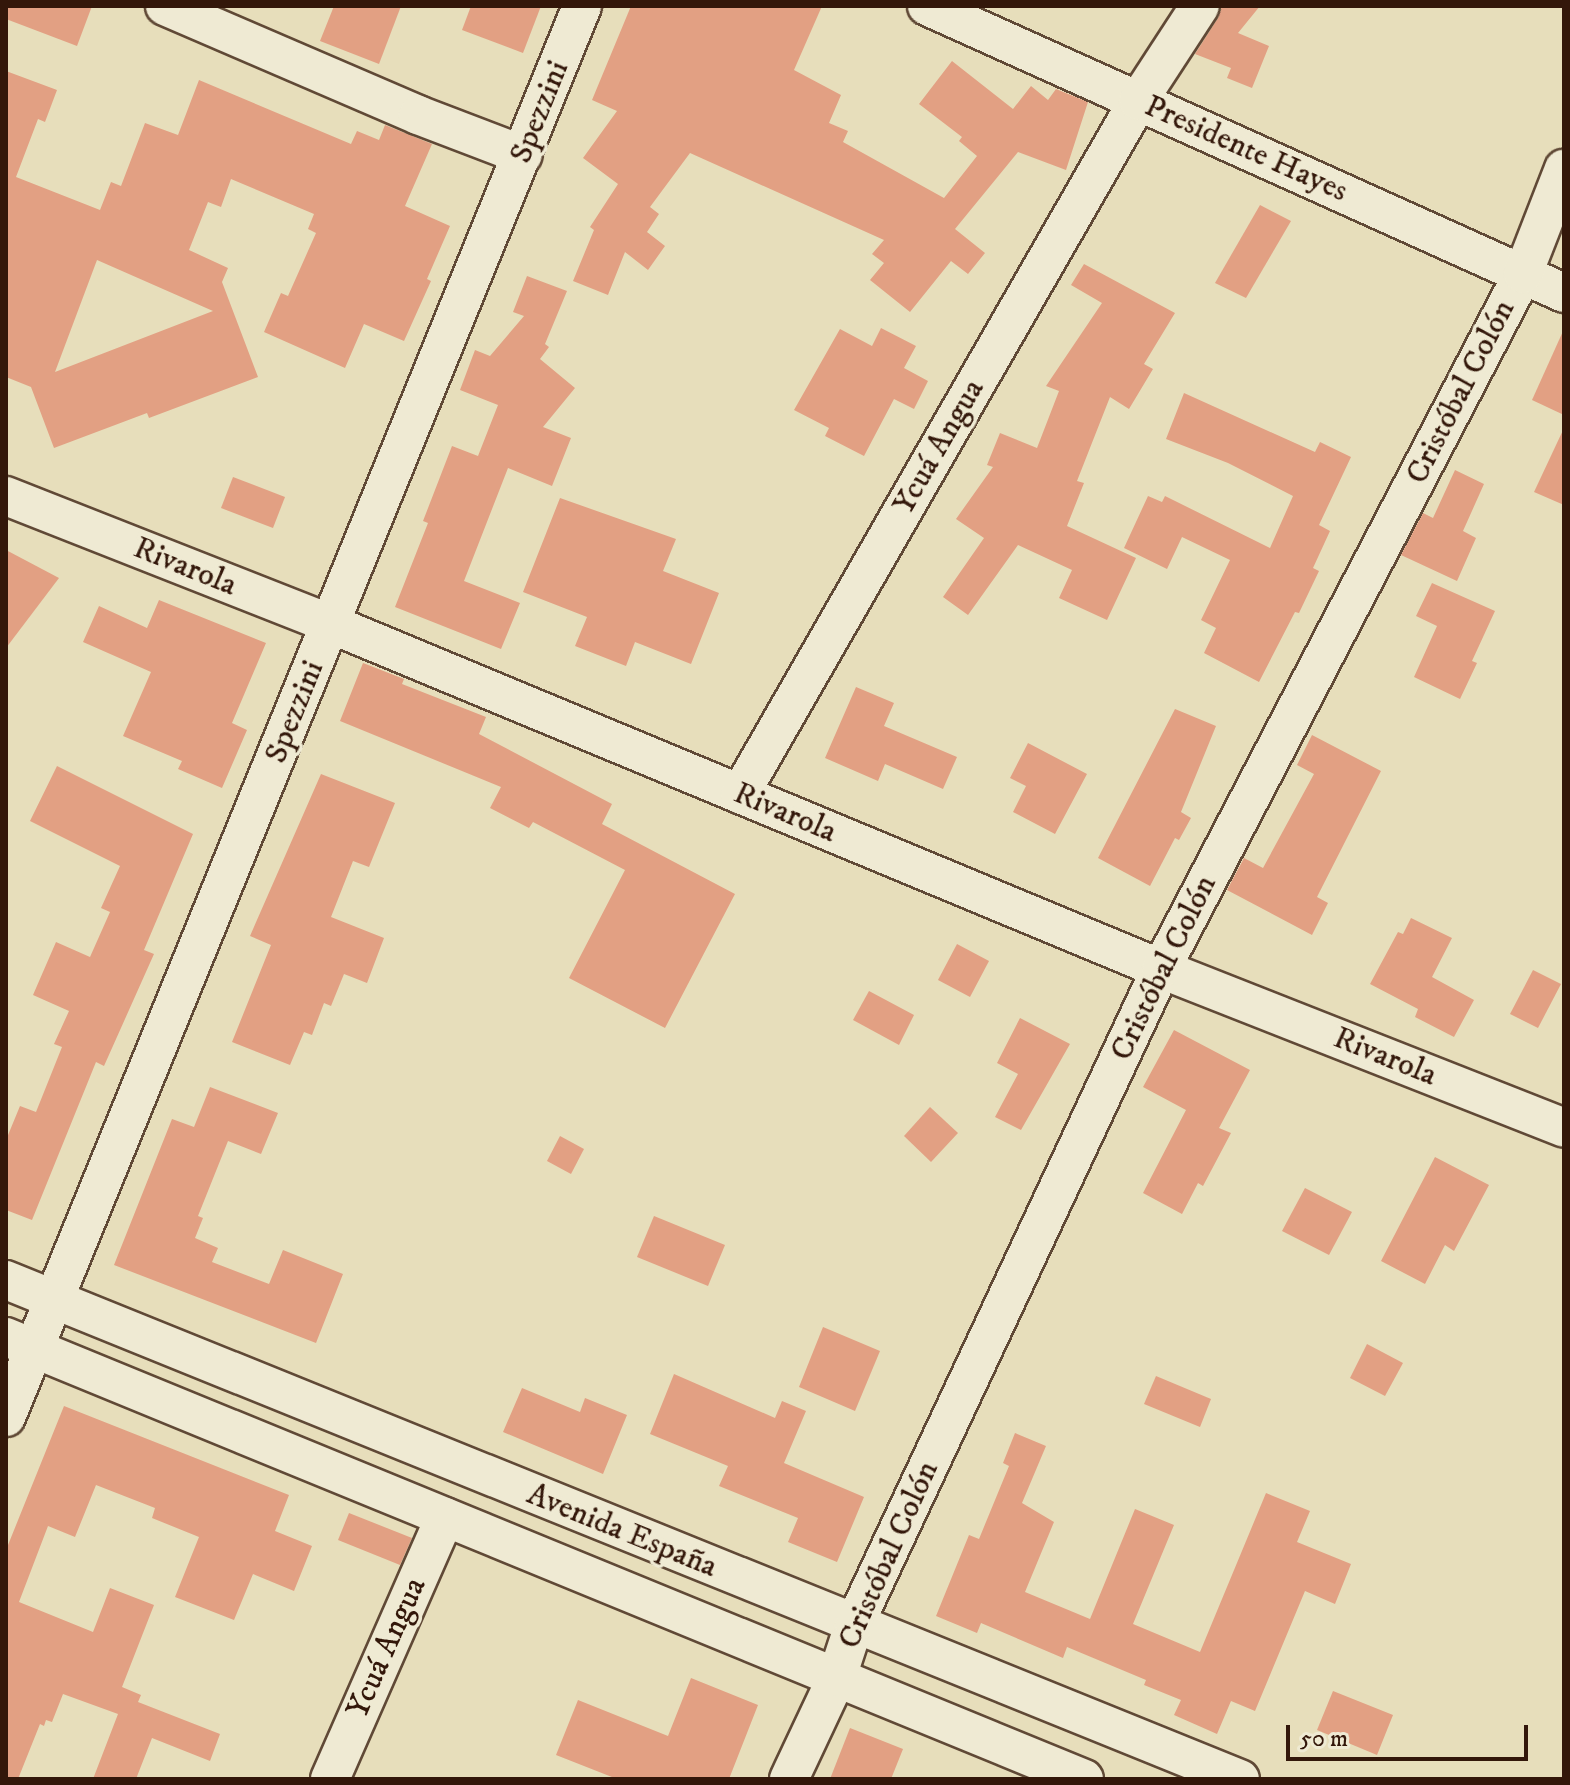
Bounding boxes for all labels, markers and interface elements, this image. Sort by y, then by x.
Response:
street label: Spezzini [502,55,578,169]
street label: Presidente Hayes [1139,87,1353,211]
street label: Cristóbal Colón [1398,294,1524,490]
street label: Ycuá Angua [885,373,993,521]
street label: Rivarola [128,529,242,605]
street label: Spezzini [257,655,333,769]
street label: Rivarola [728,774,842,852]
street label: Cristóbal Colón [1103,869,1225,1067]
street label: Rivarola [1328,1019,1442,1095]
street label: Cristóbal Colón [831,1455,947,1655]
street label: Avenida España [521,1475,723,1587]
street label: Ycuá Angua [339,1572,435,1724]
scale bar [1290,1709,1532,1759]
text: 50 m [1300,1724,1348,1754]

